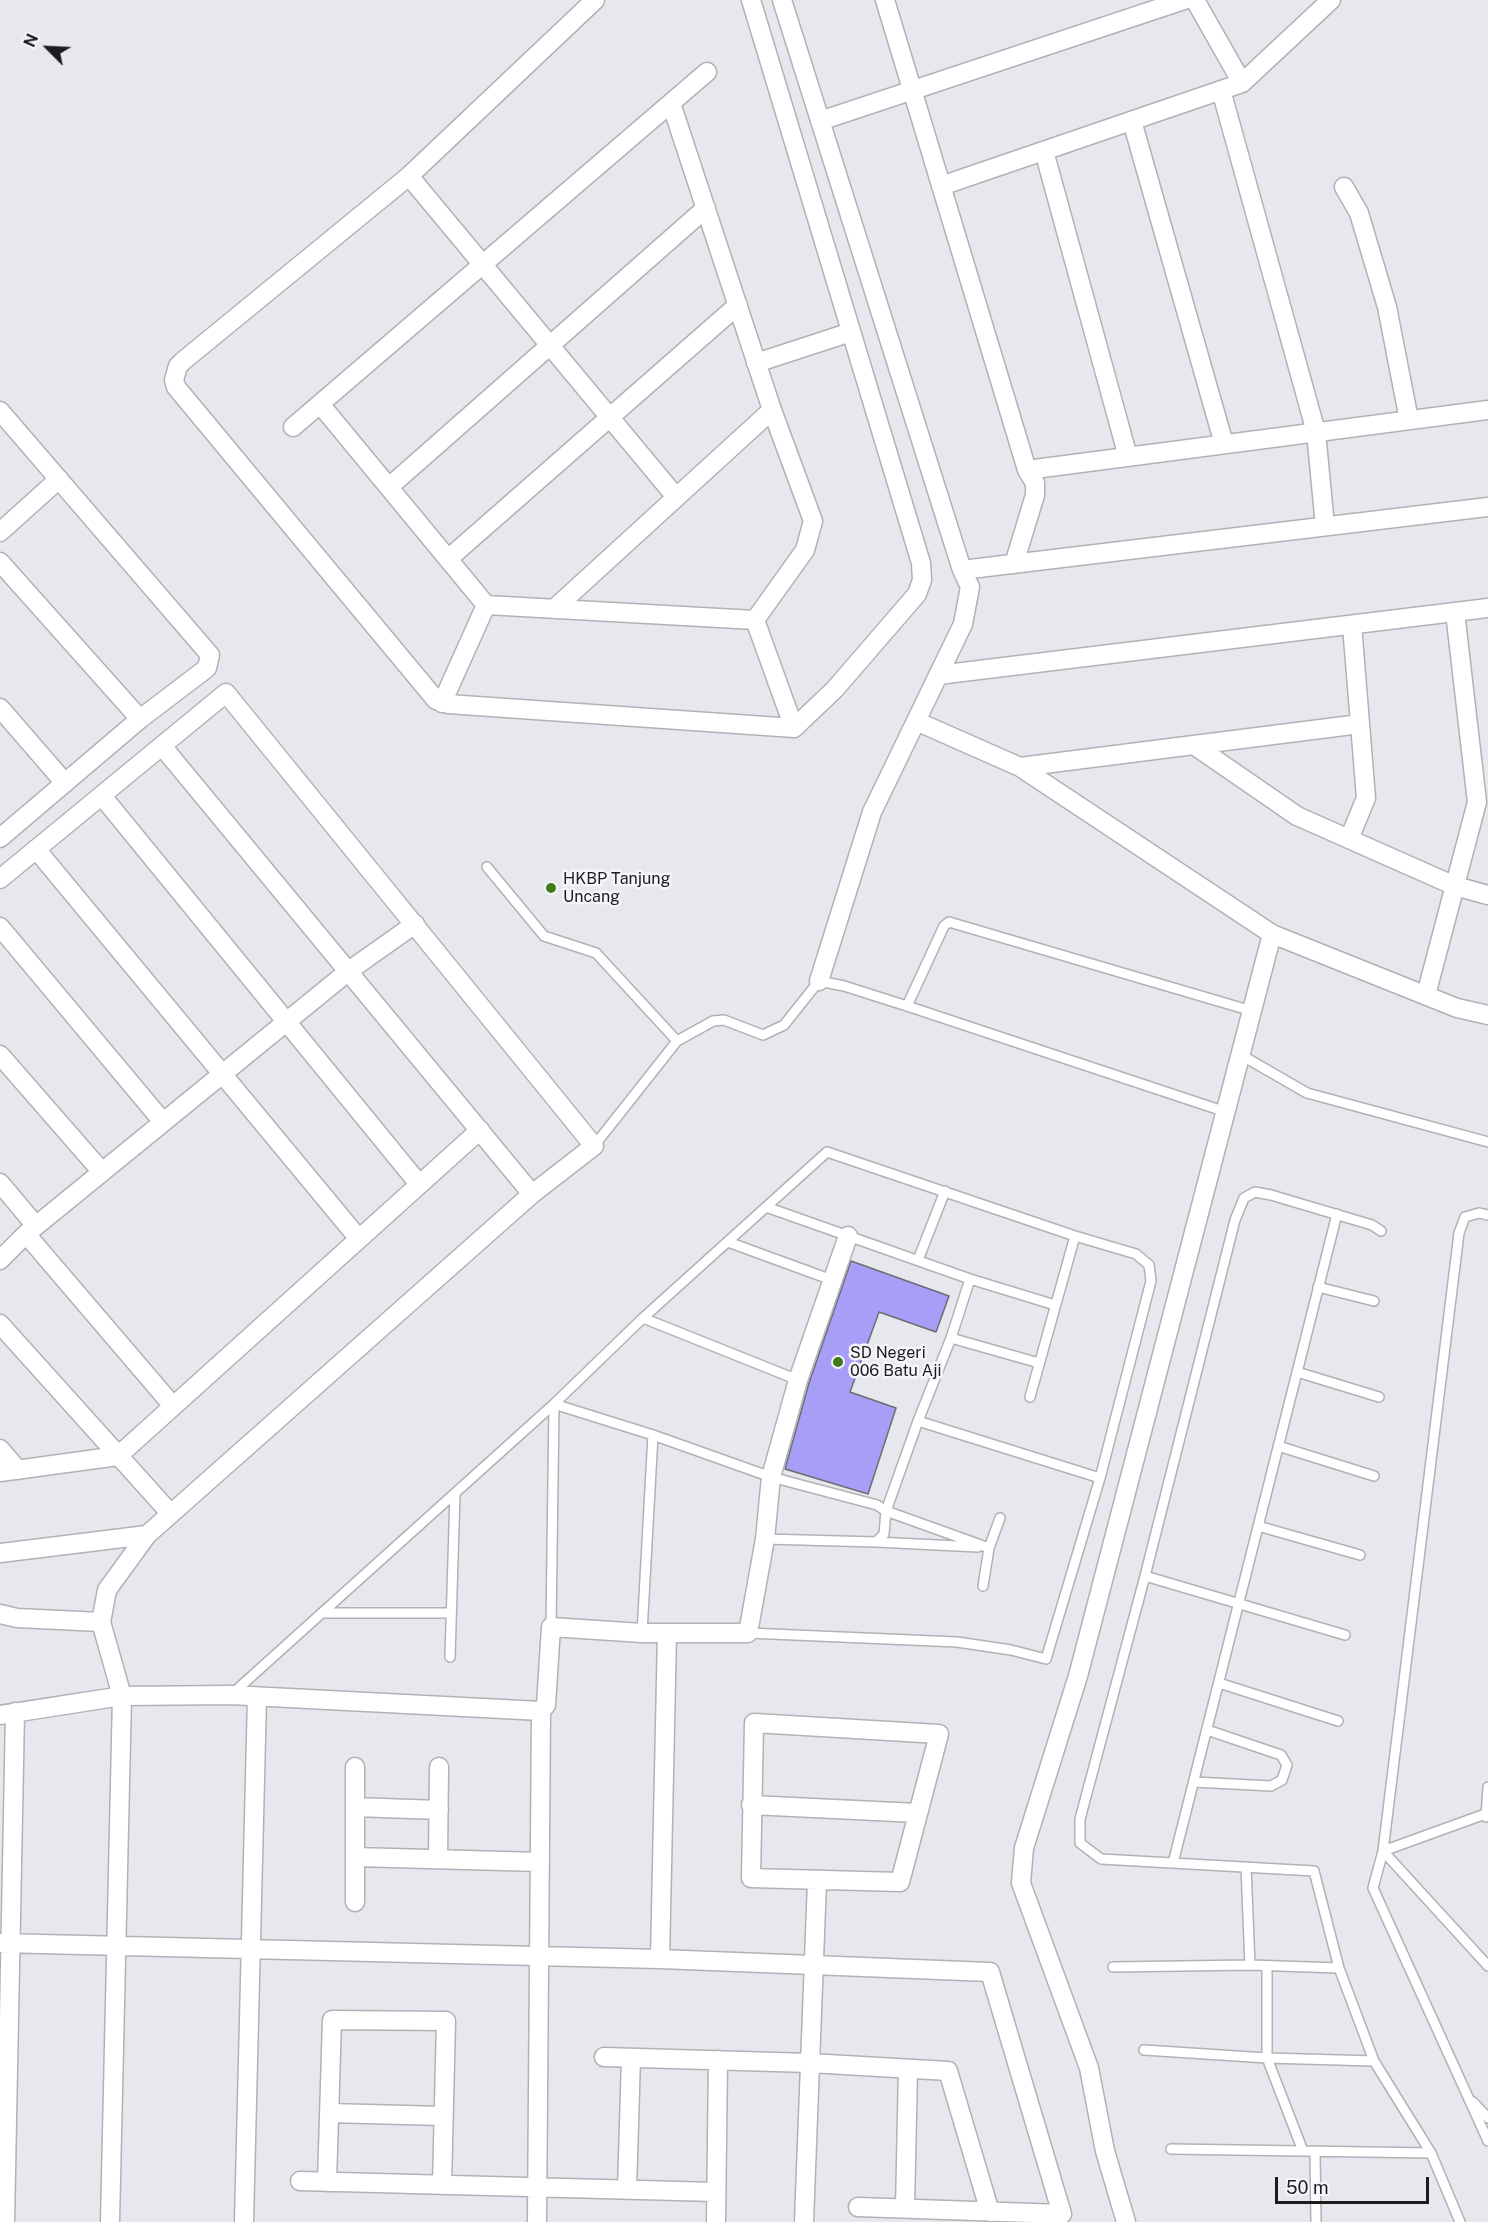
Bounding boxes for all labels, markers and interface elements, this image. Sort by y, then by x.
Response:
north arrow [18,18,78,78]
text: N [20,31,42,50]
place label: HKBP Tanjung Uncang [563,869,670,907]
marker: HKBP Tanjung Uncang [544,881,558,895]
place label: SD Negeri 006 Batu Aji [850,1343,941,1381]
marker: SD Negeri 006 Batu Aji [831,1355,845,1369]
scale bar [1278,2165,1432,2203]
text: 50 m [1286,2177,1329,2198]

